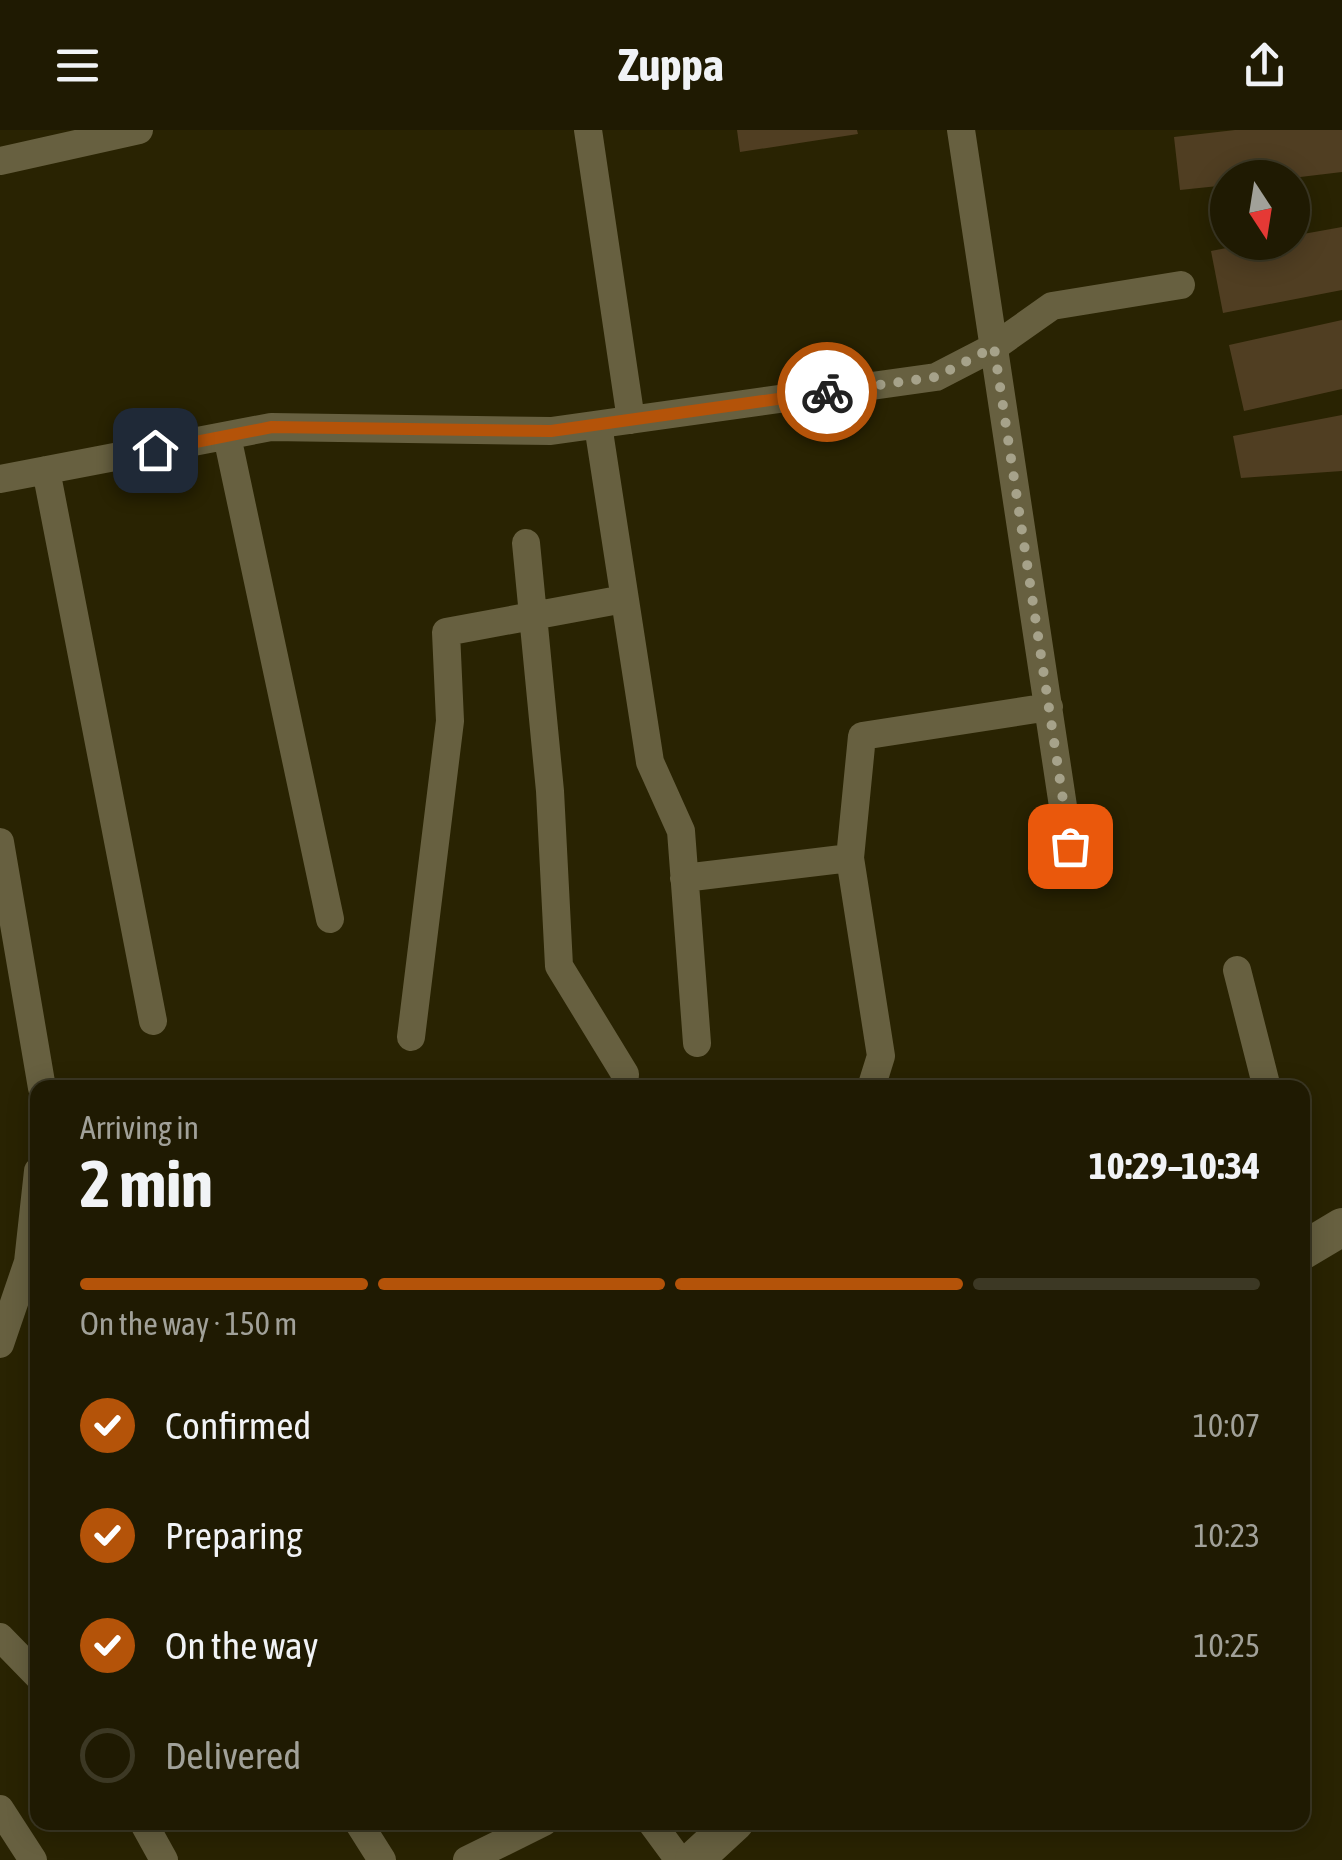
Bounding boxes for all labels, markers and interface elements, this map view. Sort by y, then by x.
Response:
icon: menu [50,38,105,93]
icon: share [1237,38,1292,93]
text: Zuppa [618,39,724,91]
north arrow [1210,160,1310,260]
map controls [1210,160,1310,260]
courier [777,342,877,442]
icon: bike [800,365,855,420]
pin [113,408,198,493]
icon: home [128,423,183,478]
pin [1028,804,1113,889]
icon: bag [1043,819,1098,874]
text: Arriving in [80,1109,199,1146]
text: 10:29–10:34 [1089,1144,1260,1187]
text: 2 min [80,1146,213,1221]
text: On the way · 150 m [80,1305,297,1342]
icon: check [80,1398,135,1453]
text: Confirmed [165,1404,311,1447]
text: 10:07 [1193,1407,1260,1444]
icon: check [80,1508,135,1563]
text: Preparing [165,1514,303,1557]
text: 10:23 [1194,1517,1260,1554]
icon: check [80,1618,135,1673]
text: On the way [165,1624,318,1667]
text: 10:25 [1194,1627,1260,1664]
text: Delivered [165,1734,301,1777]

